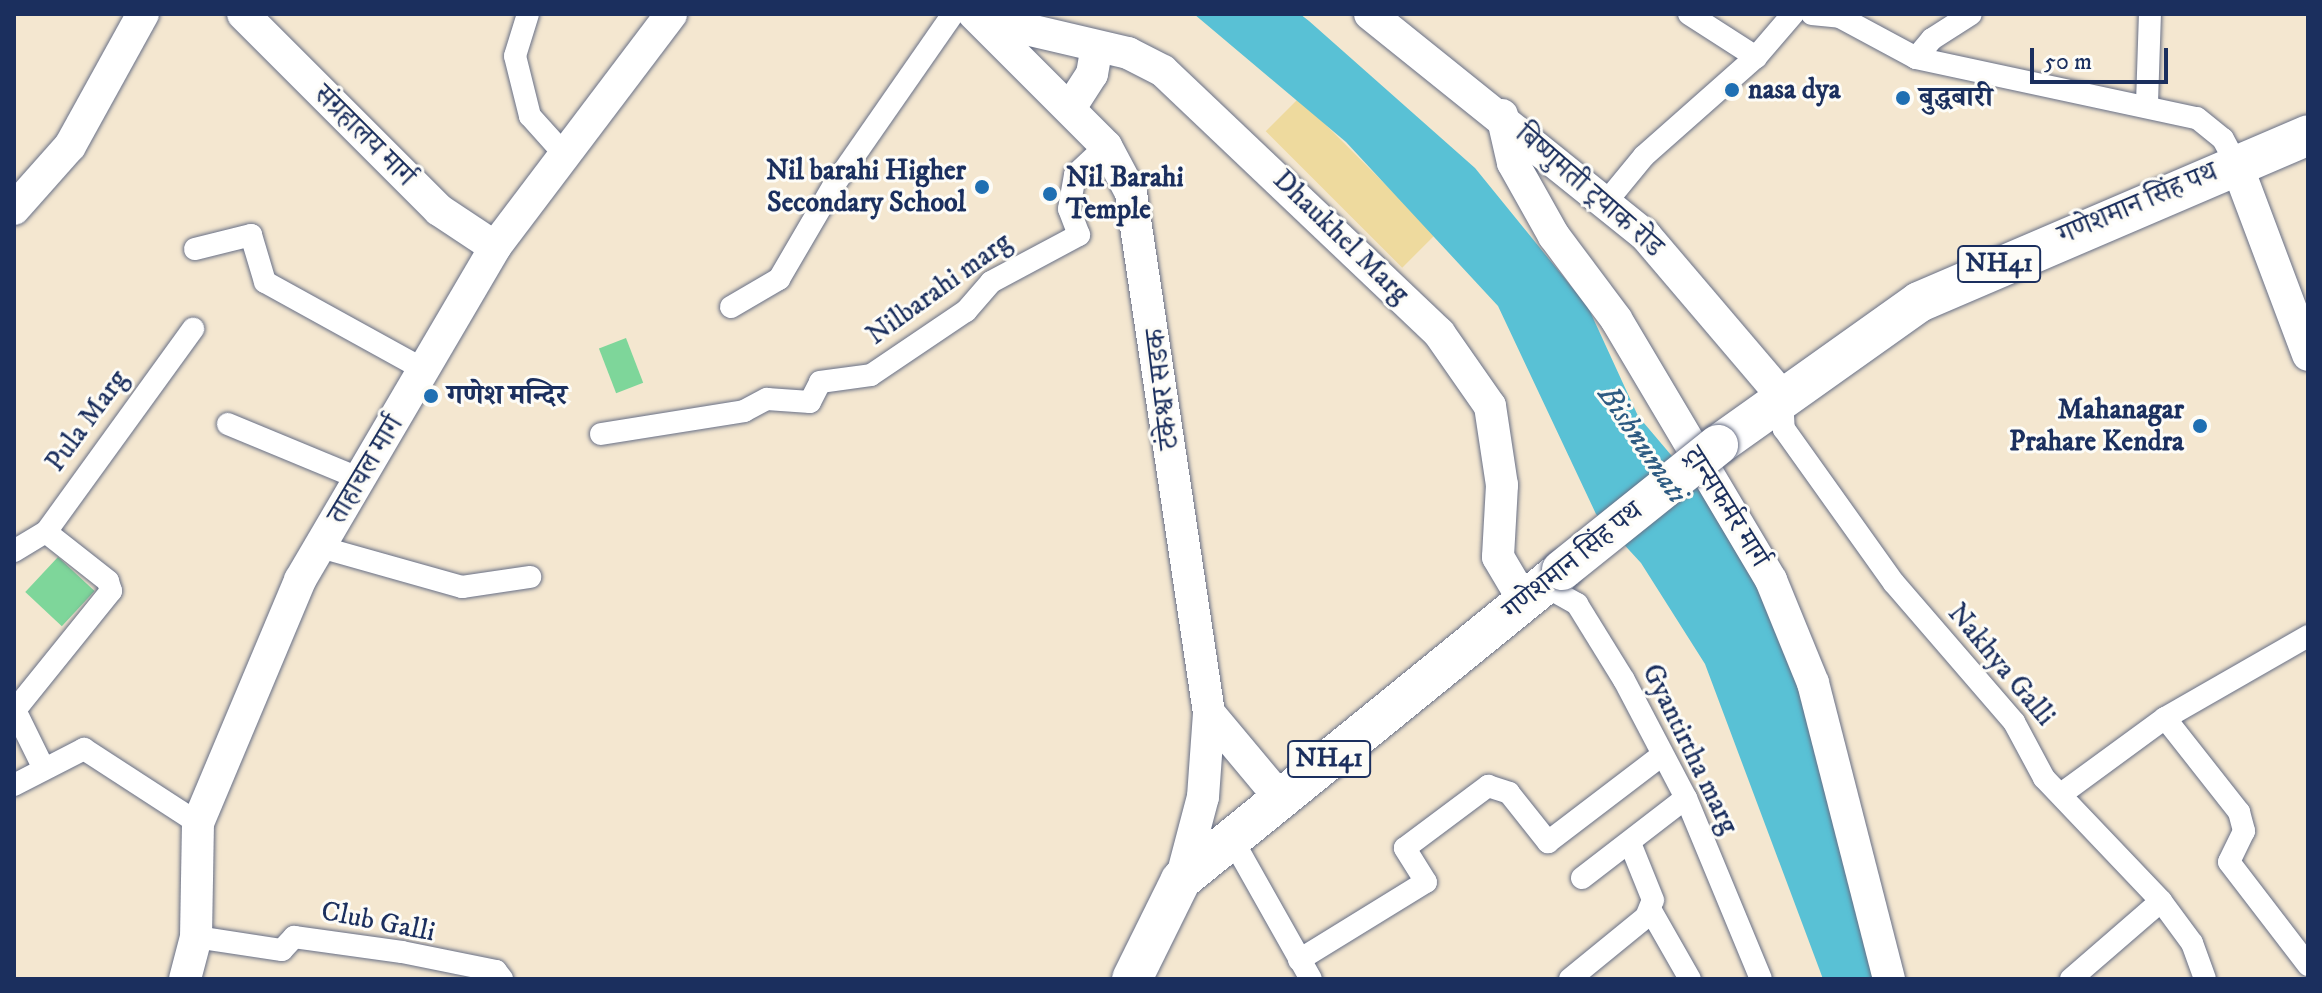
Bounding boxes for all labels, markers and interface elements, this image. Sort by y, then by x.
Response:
scale bar [2034,32,2172,82]
text: 50 m [2044,47,2092,77]
place label: nasa dya [1748,73,1841,107]
street label: संग्रहालय मार्ग [306,78,422,194]
marker: nasa dya [1723,81,1741,99]
place label: बुद्धबारी [1919,81,1993,115]
marker: बुद्धबारी [1894,89,1912,107]
street label: बिष्णुमती ट्रयाक रोड [1508,118,1670,264]
place label: Nil barahi Higher Secondary School [766,154,966,220]
street label: गणेशमान सिंह पथ [2053,155,2223,253]
place label: Nil Barahi Temple [1066,161,1184,227]
street label: Dhaukhel Marg [1266,164,1416,310]
marker: Nil barahi Higher Secondary School [973,178,991,196]
marker: Nil Barahi Temple [1041,185,1059,203]
street label: Nilbarahi marg [860,225,1018,353]
road number: NH41 [1957,242,2041,286]
street label: टंकेश्वर सडक [1139,327,1187,451]
street label: Pula Marg [39,364,135,478]
place label: गणेश मन्दिर [447,379,567,413]
water label: Bishnumati [1589,379,1695,511]
marker: गणेश मन्दिर [422,387,440,405]
place label: Mahanagar Prahare Kendra [2009,393,2184,459]
street label: ताहाचल मार्ग [321,410,411,530]
marker: Mahanagar Prahare Kendra [2191,417,2209,435]
street label: ट्रान्सफर्मर मार्ग [1676,441,1776,573]
street label: गणेशमान सिंह पथ [1496,495,1650,627]
street label: Nakhya Galli [1940,597,2062,733]
street label: Gyantirtha marg [1634,659,1746,839]
road number: NH41 [1287,737,1371,781]
street label: Club Galli [318,895,438,949]

